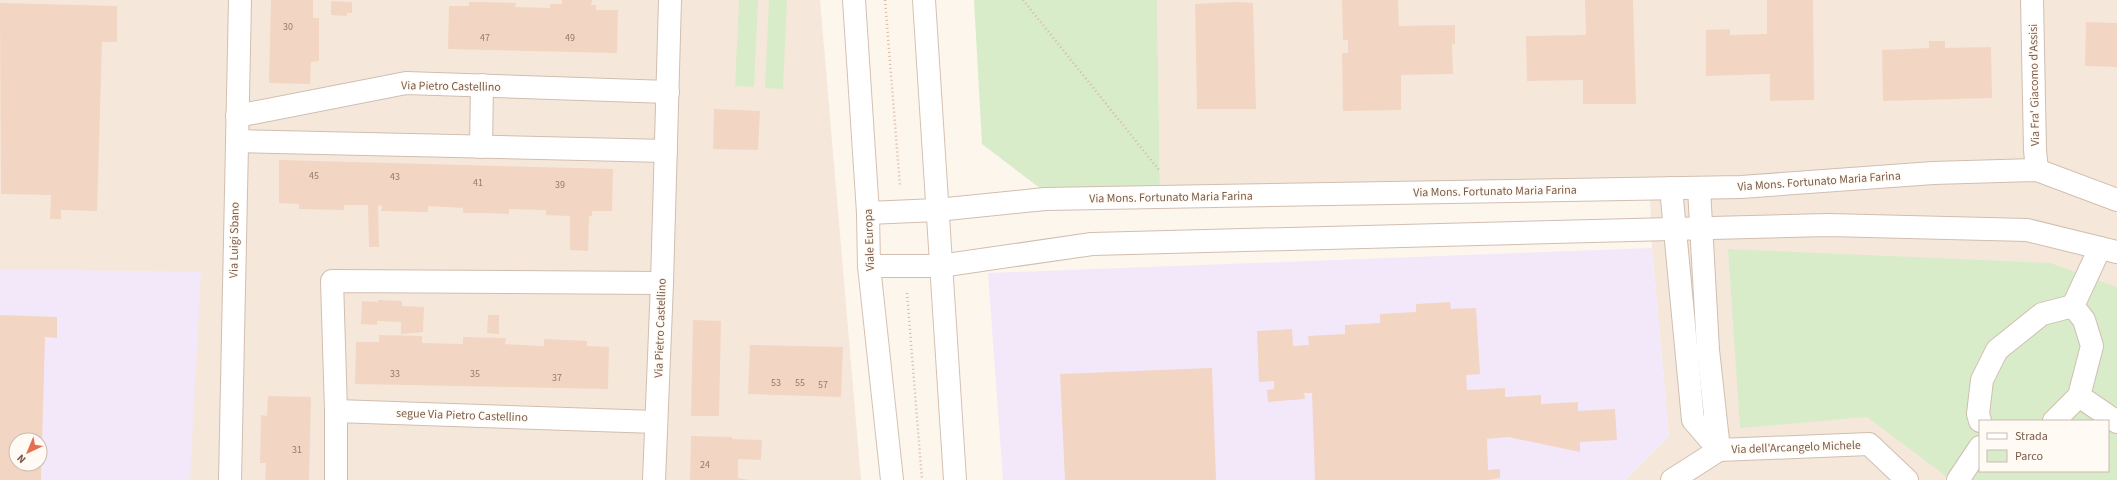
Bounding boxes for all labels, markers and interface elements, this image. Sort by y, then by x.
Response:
house number: 30 [283,20,293,34]
street label: Via Fra' Giacomo d'Assisi [2025,24,2044,146]
house number: 47 [480,31,490,45]
house number: 49 [565,31,575,45]
street label: Via Pietro Castellino [401,77,501,96]
street label: Via Mons. Fortunato Maria Farina [1737,167,1901,196]
house number: 45 [309,169,319,183]
house number: 43 [390,170,400,184]
house number: 41 [473,176,483,190]
house number: 39 [555,178,565,192]
street label: Via Mons. Fortunato Maria Farina [1413,182,1577,201]
street label: Via Mons. Fortunato Maria Farina [1089,188,1253,207]
street label: Via Luigi Sbano [225,202,244,278]
street label: Viale Europa [860,208,879,272]
street label: Via Pietro Castellino [650,278,671,378]
house number: 33 [390,367,400,381]
house number: 35 [470,367,480,381]
house number: 37 [552,371,562,385]
house number: 53 [771,376,781,390]
house number: 55 [795,376,805,390]
house number: 57 [818,378,828,392]
street label: segue Via Pietro Castellino [396,405,528,426]
legend [1979,420,2109,472]
text: Strada [2015,428,2048,445]
north arrow [8,432,48,472]
street label: Via dell'Arcangelo Michele [1731,437,1861,458]
house number: 31 [292,443,302,457]
text: Parco [2015,448,2043,465]
text: N [14,451,29,467]
house number: 24 [700,458,710,472]

